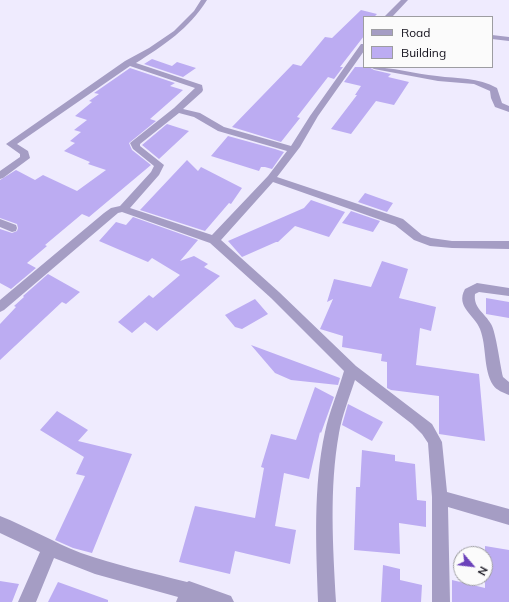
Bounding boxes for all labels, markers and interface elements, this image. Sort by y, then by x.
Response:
legend [363,16,493,68]
text: Road [401,25,430,40]
text: Building [401,45,446,60]
north arrow [453,546,493,586]
text: N [475,564,491,578]

